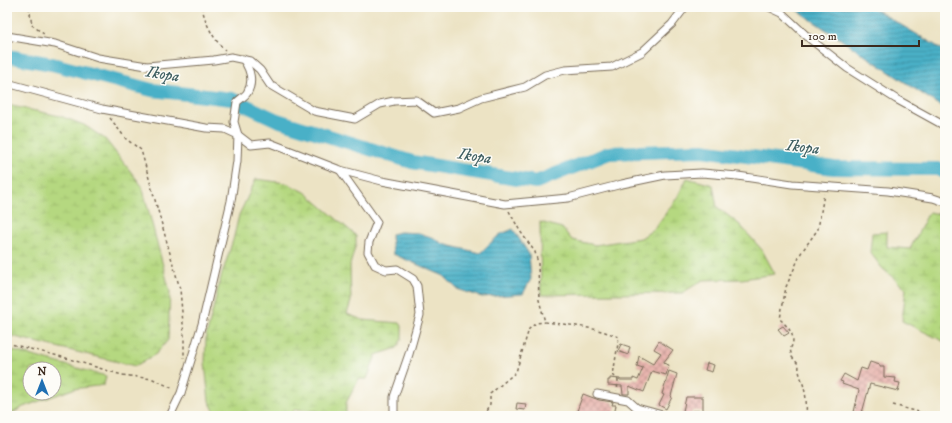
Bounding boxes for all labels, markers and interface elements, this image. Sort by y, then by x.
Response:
scale bar [802,22,919,48]
text: 100 m [808,29,837,44]
water label: Ikopa [144,61,181,86]
water label: Ikopa [784,135,821,159]
water label: Ikopa [456,143,493,168]
north arrow [22,361,62,401]
text: N [37,365,47,379]

